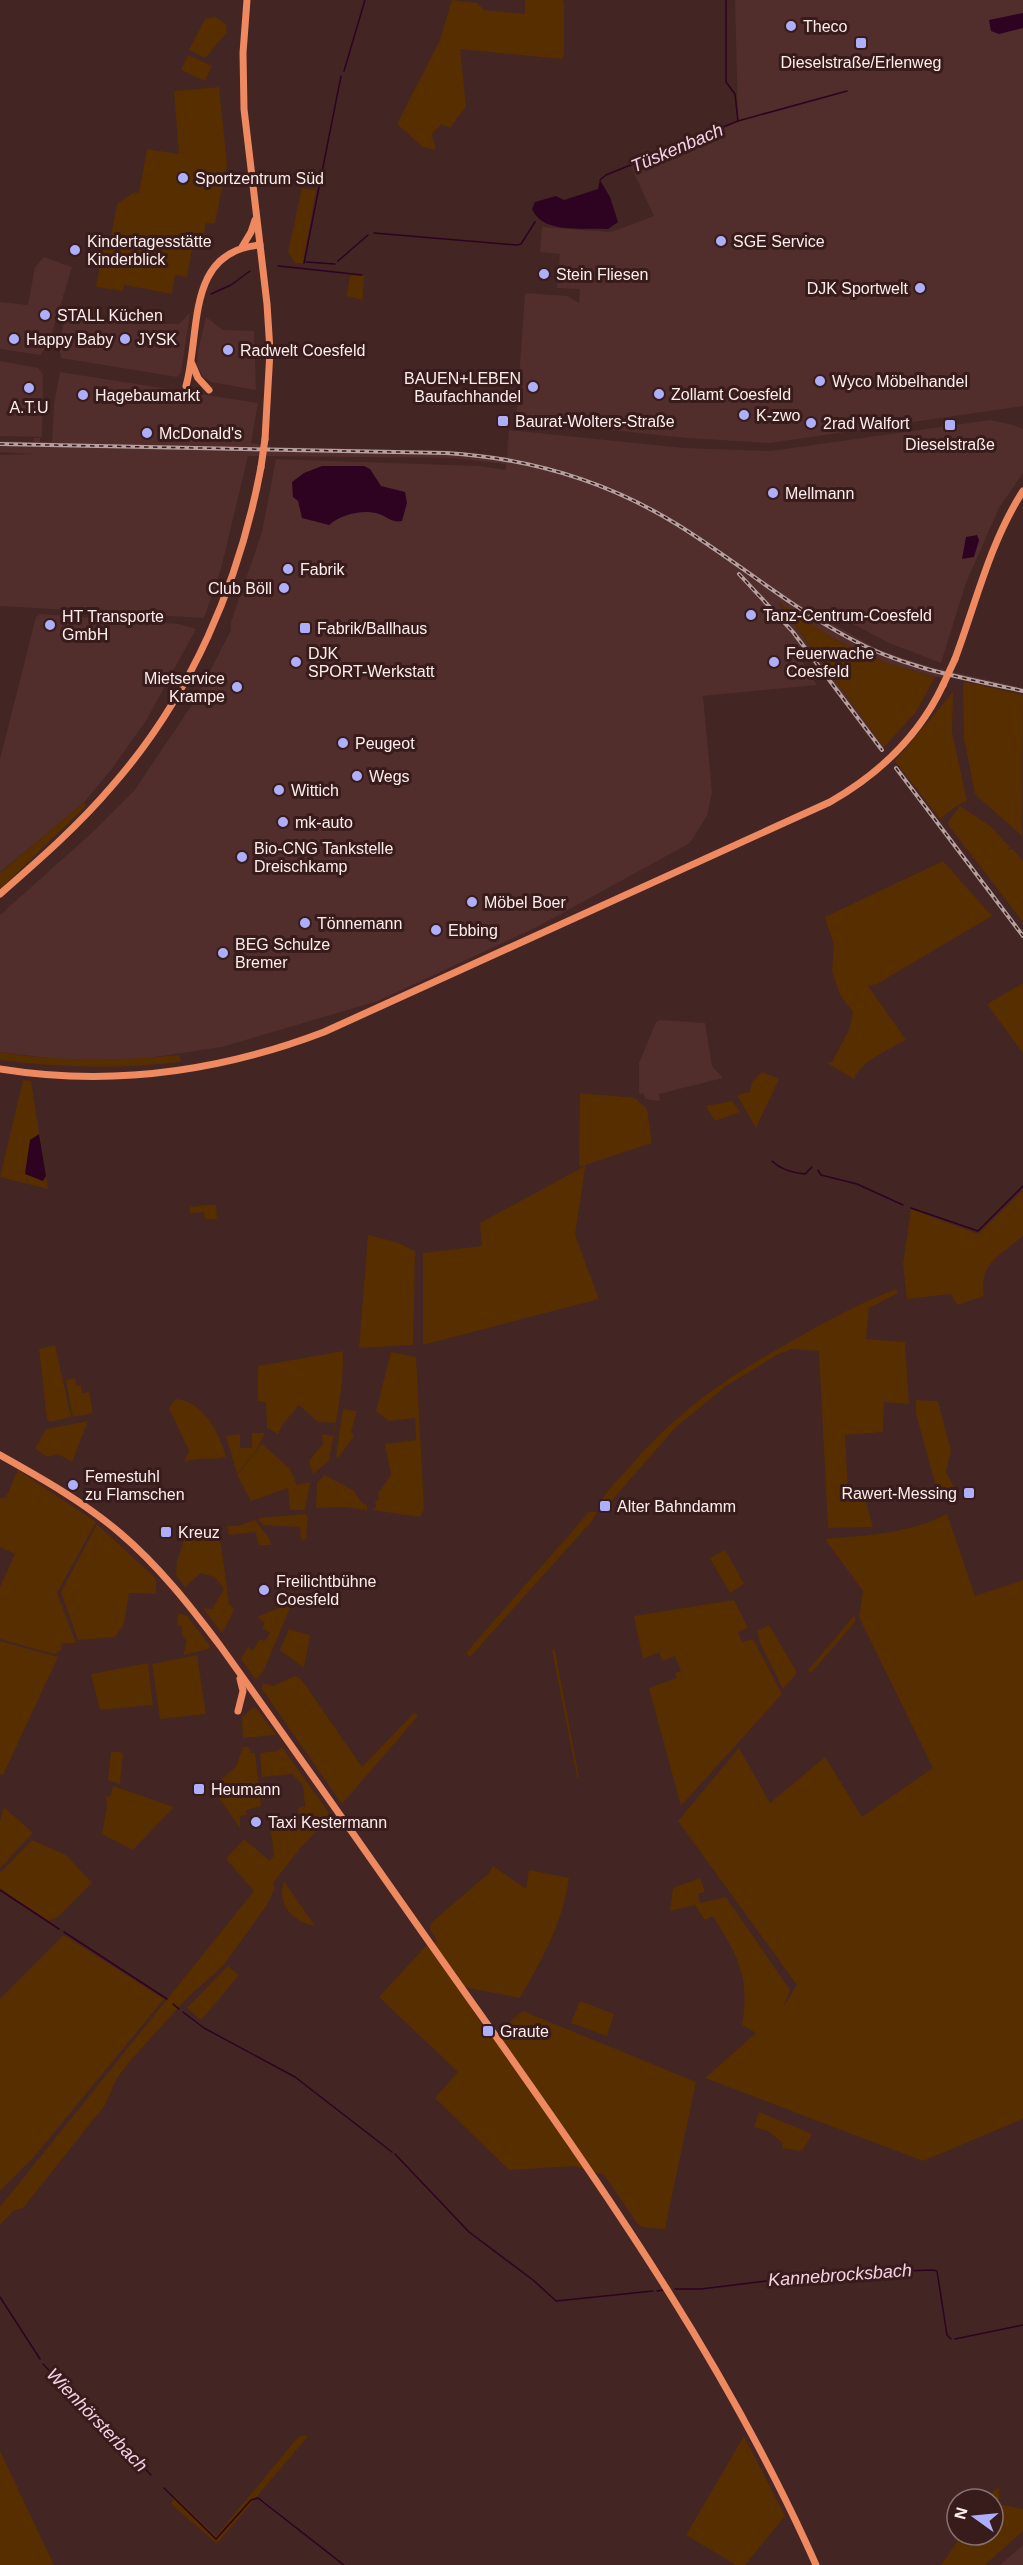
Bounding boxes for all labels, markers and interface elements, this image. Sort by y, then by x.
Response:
place label: Theco [803,18,848,35]
marker: Theco [784,19,798,33]
marker: Dieselstraße/Erlenweg [854,36,868,50]
place label: Dieselstraße/Erlenweg [781,54,941,71]
water label: Tüskenbach [628,120,726,176]
place label: Sportzentrum Süd [195,170,324,187]
marker: Sportzentrum Süd [176,171,190,185]
place label: Kindertagesstätte Kinderblick [87,233,212,268]
place label: SGE Service [733,233,825,250]
marker: SGE Service [714,234,728,248]
marker: Kindertagesstätte Kinderblick [68,243,82,257]
place label: Stein Fliesen [556,266,649,283]
marker: Stein Fliesen [537,267,551,281]
place label: DJK Sportwelt [807,280,909,297]
marker: DJK Sportwelt [913,281,927,295]
place label: STALL Küchen [57,307,163,324]
marker: STALL Küchen [38,308,52,322]
place label: Happy Baby [26,331,113,348]
place label: JYSK [137,331,177,348]
marker: Happy Baby [7,332,21,346]
marker: JYSK [118,332,132,346]
place label: Radwelt Coesfeld [240,342,365,359]
marker: Radwelt Coesfeld [221,343,235,357]
place label: BAUEN+LEBEN Baufachhandel [404,370,521,405]
place label: Wyco Möbelhandel [832,373,968,390]
marker: Wyco Möbelhandel [813,374,827,388]
marker: BAUEN+LEBEN Baufachhandel [526,380,540,394]
marker: A.T.U [22,381,36,395]
place label: Zollamt Coesfeld [671,386,791,403]
place label: Hagebaumarkt [95,387,201,404]
marker: Zollamt Coesfeld [652,387,666,401]
marker: Hagebaumarkt [76,388,90,402]
place label: A.T.U [9,399,49,416]
place label: K-zwo [756,407,801,424]
marker: K-zwo [737,408,751,422]
place label: Baurat-Wolters-Straße [515,413,675,430]
marker: Baurat-Wolters-Straße [496,414,510,428]
place label: 2rad Walfort [823,415,910,432]
marker: 2rad Walfort [804,416,818,430]
marker: Dieselstraße [943,418,957,432]
place label: McDonald's [159,425,242,442]
marker: McDonald's [140,426,154,440]
place label: Dieselstraße [905,436,995,453]
place label: Mellmann [785,485,854,502]
marker: Mellmann [766,486,780,500]
place label: Fabrik [300,561,345,578]
marker: Fabrik [281,562,295,576]
place label: Club Böll [208,580,272,597]
marker: Club Böll [277,581,291,595]
place label: Tanz-Centrum-Coesfeld [763,607,932,624]
place label: HT Transporte GmbH [62,608,164,643]
marker: Tanz-Centrum-Coesfeld [744,608,758,622]
marker: HT Transporte GmbH [43,618,57,632]
place label: Fabrik/Ballhaus [317,620,427,637]
marker: Fabrik/Ballhaus [298,621,312,635]
place label: DJK SPORT-Werkstatt [308,645,435,680]
place label: Feuerwache Coesfeld [786,645,874,680]
marker: DJK SPORT-Werkstatt [289,655,303,669]
marker: Feuerwache Coesfeld [767,655,781,669]
place label: Mietservice Krampe [144,670,225,705]
marker: Mietservice Krampe [230,680,244,694]
place label: Peugeot [355,735,415,752]
marker: Peugeot [336,736,350,750]
place label: Wegs [369,768,410,785]
marker: Wegs [350,769,364,783]
place label: Wittich [291,782,339,799]
marker: Wittich [272,783,286,797]
place label: mk-auto [295,814,353,831]
marker: mk-auto [276,815,290,829]
place label: Bio-CNG Tankstelle Dreischkamp [254,840,393,875]
marker: Bio-CNG Tankstelle Dreischkamp [235,850,249,864]
place label: Möbel Boer [484,894,566,911]
marker: Möbel Boer [465,895,479,909]
place label: Tönnemann [317,915,402,932]
marker: Tönnemann [298,916,312,930]
place label: Ebbing [448,922,498,939]
marker: Ebbing [429,923,443,937]
place label: BEG Schulze Bremer [235,936,330,971]
marker: BEG Schulze Bremer [216,946,230,960]
place label: Femestuhl zu Flamschen [85,1468,185,1503]
marker: Femestuhl zu Flamschen [66,1478,80,1492]
place label: Rawert-Messing [841,1485,957,1502]
marker: Rawert-Messing [962,1486,976,1500]
place label: Alter Bahndamm [617,1498,736,1515]
marker: Alter Bahndamm [598,1499,612,1513]
place label: Kreuz [178,1524,220,1541]
marker: Kreuz [159,1525,173,1539]
place label: Freilichtbühne Coesfeld [276,1573,377,1608]
marker: Freilichtbühne Coesfeld [257,1583,271,1597]
place label: Heumann [211,1781,280,1798]
marker: Heumann [192,1782,206,1796]
place label: Taxi Kestermann [268,1814,387,1831]
marker: Taxi Kestermann [249,1815,263,1829]
place label: Graute [500,2023,549,2040]
marker: Graute [481,2024,495,2038]
water label: Kannebrocksbach [767,2260,913,2290]
water label: Wienhörsterbach [43,2364,151,2476]
north arrow [945,2487,1005,2547]
text: N [951,2505,971,2521]

